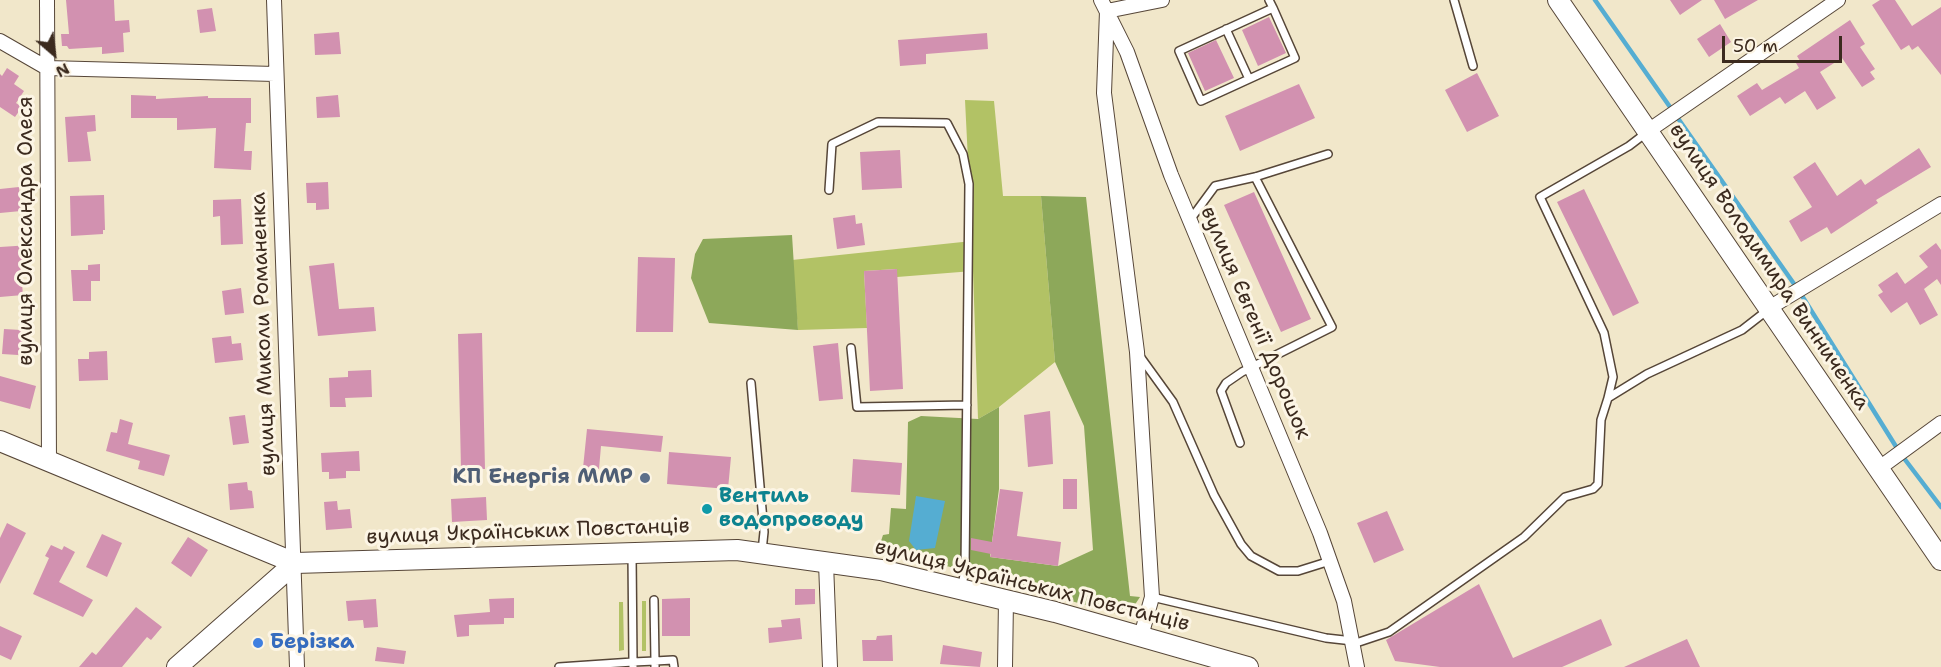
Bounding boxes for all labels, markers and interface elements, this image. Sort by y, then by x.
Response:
north arrow [24,24,84,84]
scale bar [1725,24,1845,62]
text: 50 m [1733,34,1778,58]
text: N [52,58,73,83]
street label: вулиця Олександра Олеся [14,96,40,366]
street label: вулиця Володимира Винниченка [1663,119,1875,415]
street label: вулиця Миколи Романенка [246,192,282,476]
street label: вулиця Євгенії Дорошок [1194,203,1316,443]
place label: КП Енергія ММР [452,465,633,491]
marker: КП Енергія ММР [638,471,652,485]
place label: Вентиль водопроводу [719,484,864,534]
marker: Вентиль водопроводу [700,502,714,516]
street label: вулиця Українських Повстанців [366,514,690,550]
street label: вулиця Українських Повстанців [872,535,1192,637]
place label: Берізка [270,630,354,656]
marker: Берізка [251,636,265,650]

